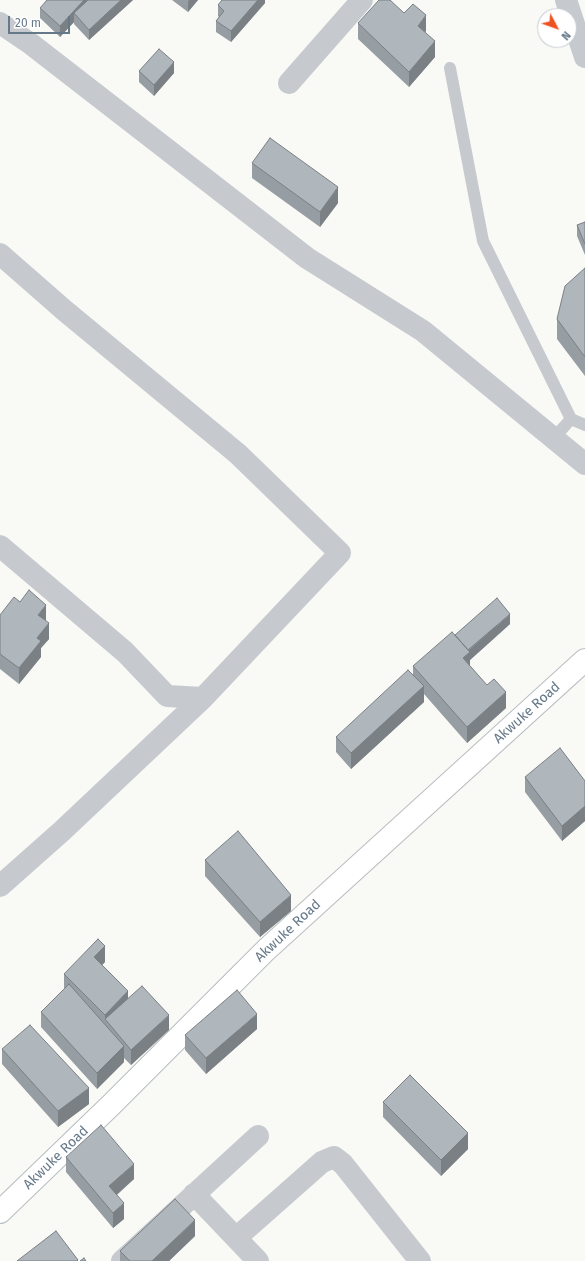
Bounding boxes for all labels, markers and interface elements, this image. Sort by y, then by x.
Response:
scale bar [10,8,72,34]
north arrow [537,8,577,48]
text: 20 m [15,16,41,30]
text: N [558,29,573,43]
street label: Akwuke Road [490,679,564,747]
street label: Akwuke Road [252,896,324,966]
street label: Akwuke Road [20,1123,92,1193]

